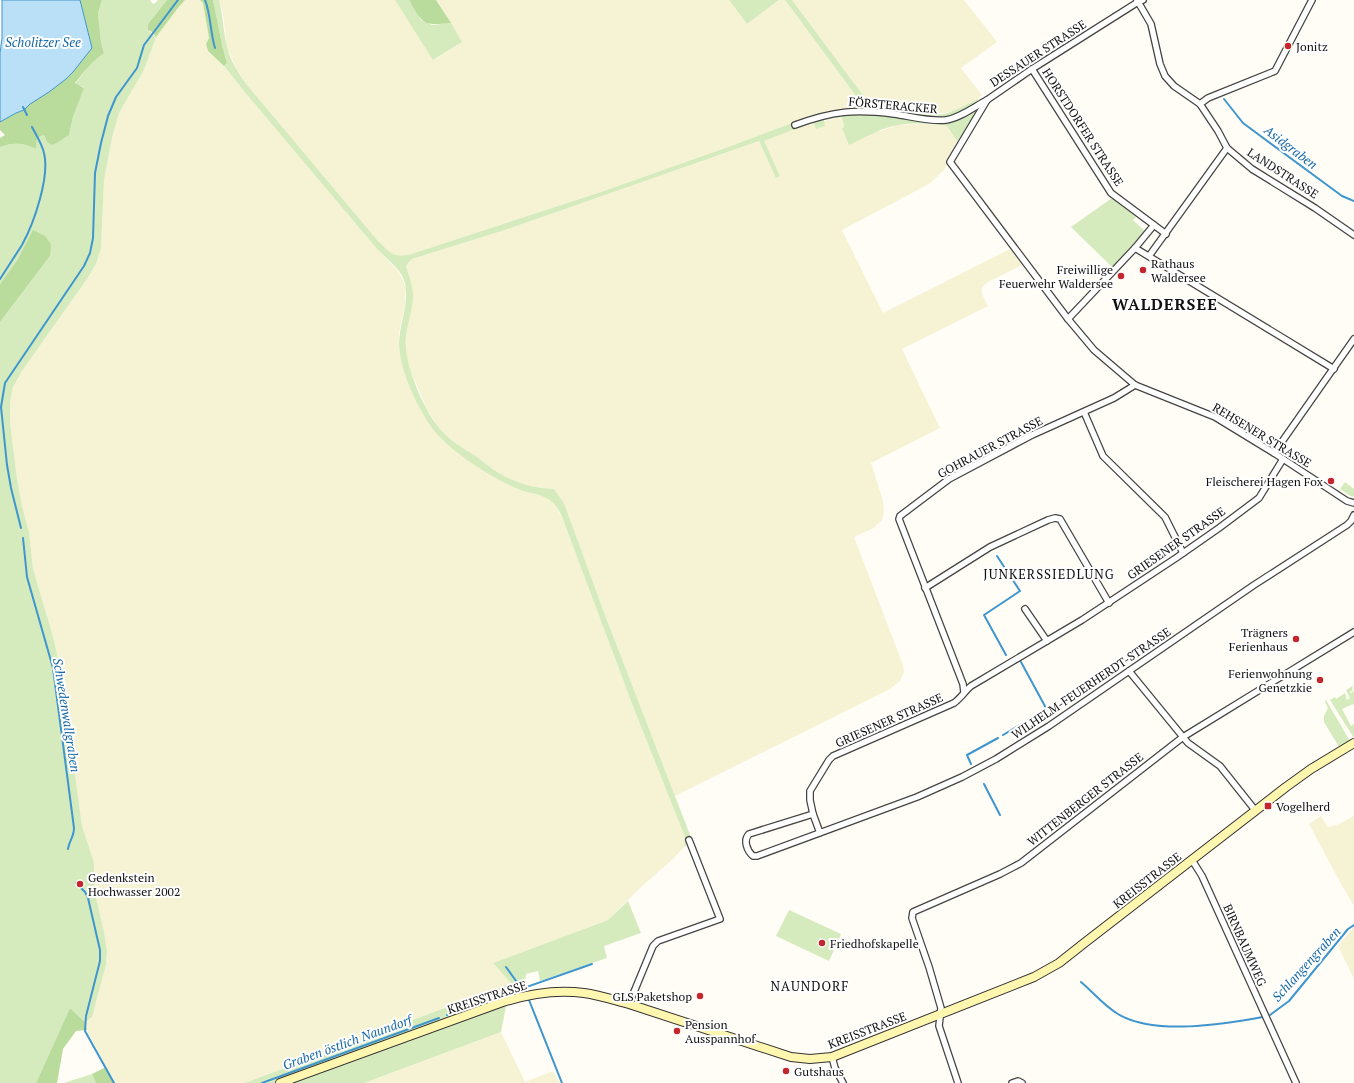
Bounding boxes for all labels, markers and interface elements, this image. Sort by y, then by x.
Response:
street label: DESSAUER STRASSE [987,16,1089,90]
water label: Scholitzer See [5,33,81,51]
place label: Jonitz [1296,39,1328,54]
marker: Jonitz [1283,41,1293,51]
street label: HORSTDORFER STRASSE [1039,65,1127,189]
street label: FÖRSTERACKER [848,94,938,116]
water label: Asidgraben [1260,120,1321,173]
street label: LANDSTRASSE [1245,144,1321,202]
place label: Rathaus Waldersee [1151,256,1206,285]
place label: Freiwillige Feuerwehr Waldersee [999,262,1113,291]
marker: Rathaus Waldersee [1138,265,1148,275]
marker: Freiwillige Feuerwehr Waldersee [1116,271,1126,281]
district label: WALDERSEE [1112,293,1218,315]
street label: REHSENER STRASSE [1210,400,1314,470]
street label: GOHRAUER STRASSE [935,413,1045,481]
place label: Fleischerei Hagen Fox [1206,474,1324,489]
marker: Fleischerei Hagen Fox [1326,476,1336,486]
street label: GRIESENER STRASSE [1124,503,1228,583]
district label: JUNKERSSIEDLUNG [983,565,1115,583]
street label: WILHELM-FEUERHERDT-STRASSE [1008,624,1174,742]
place label: Trägners Ferienhaus [1229,625,1288,654]
marker: Trägners Ferienhaus [1291,634,1301,644]
water label: Schwedenwallgraben [49,657,85,773]
place label: Ferienwohnung Genetzkie [1228,666,1313,695]
marker: Ferienwohnung Genetzkie [1315,675,1325,685]
street label: GRIESENER STRASSE [833,689,945,751]
street label: WITTENBERGER STRASSE [1024,749,1146,849]
place label: Vogelherd [1276,799,1330,814]
marker: Vogelherd [1263,801,1273,811]
street label: KREISSTRASSE [1110,849,1184,911]
place label: Gedenkstein Hochwasser 2002 [88,870,180,899]
marker: Gedenkstein Hochwasser 2002 [75,879,85,889]
street label: BIRNBAUMWEG [1220,902,1270,989]
water label: Schlangengraben [1268,923,1344,1005]
place label: Friedhofskapelle [830,936,919,951]
marker: Friedhofskapelle [817,938,827,948]
street label: KREISSTRASSE [445,977,529,1017]
district label: NAUNDORF [771,977,849,995]
place label: GLS Paketshop [612,989,692,1004]
marker: GLS Paketshop [695,991,705,1001]
street label: KREISSTRASSE [826,1008,908,1052]
water label: Graben östlich Naundorf [280,1010,416,1074]
place label: Pension Ausspannhof [685,1017,756,1046]
marker: Pension Ausspannhof [672,1026,682,1036]
place label: Gutshaus [794,1064,844,1079]
marker: Gutshaus [781,1066,791,1076]

